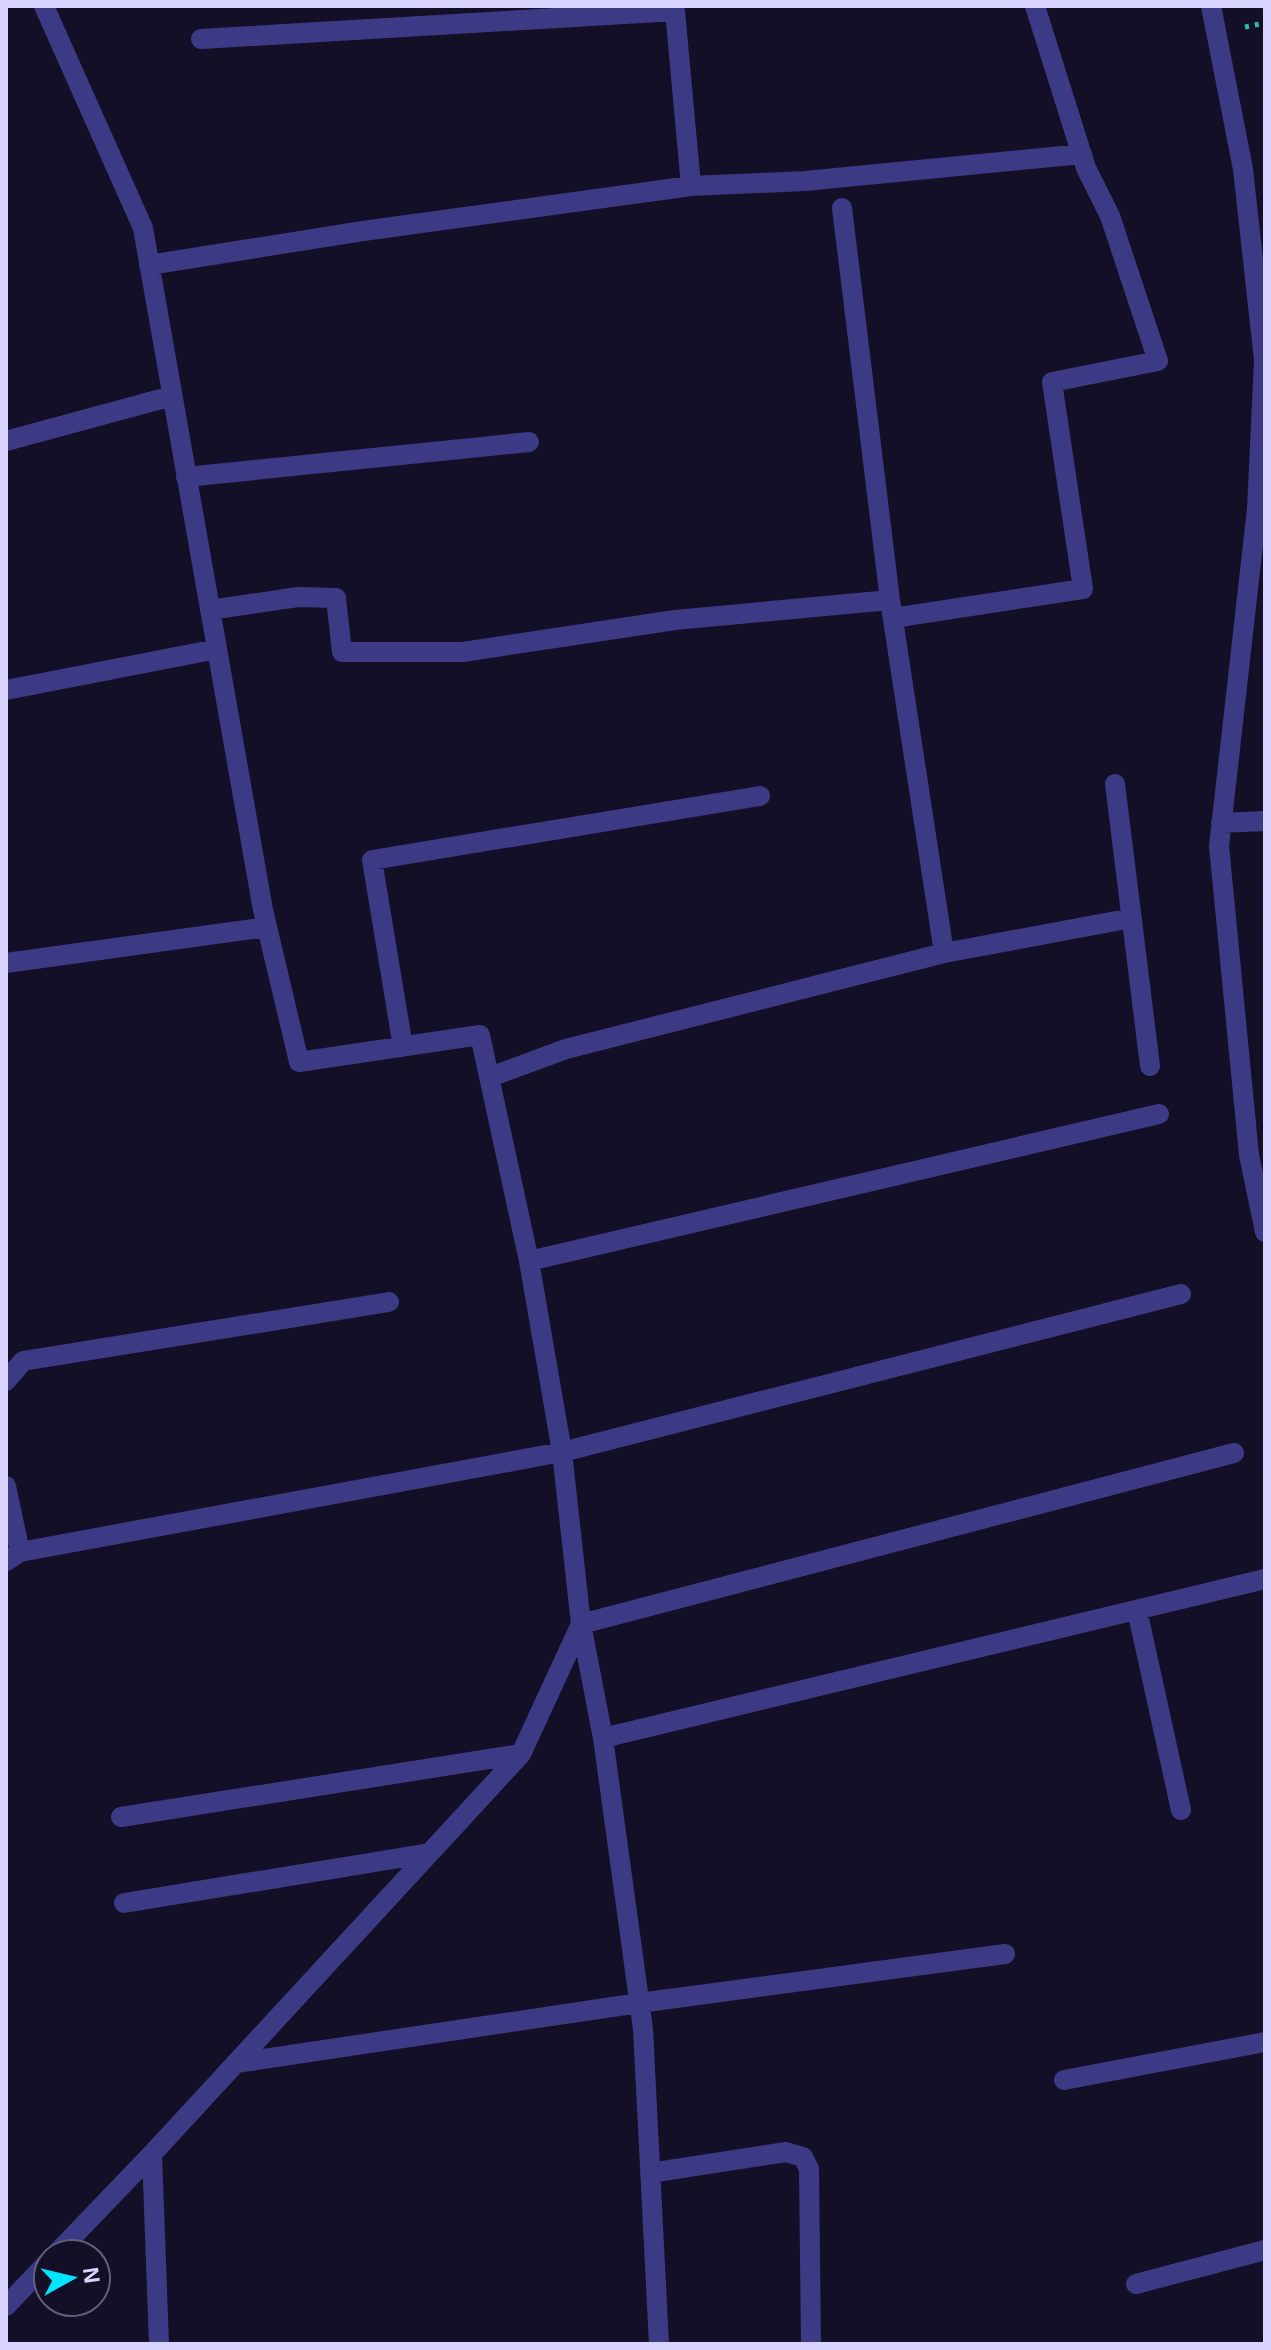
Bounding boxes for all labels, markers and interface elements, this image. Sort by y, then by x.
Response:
north arrow [32,2238,112,2318]
text: N [78,2266,105,2285]

